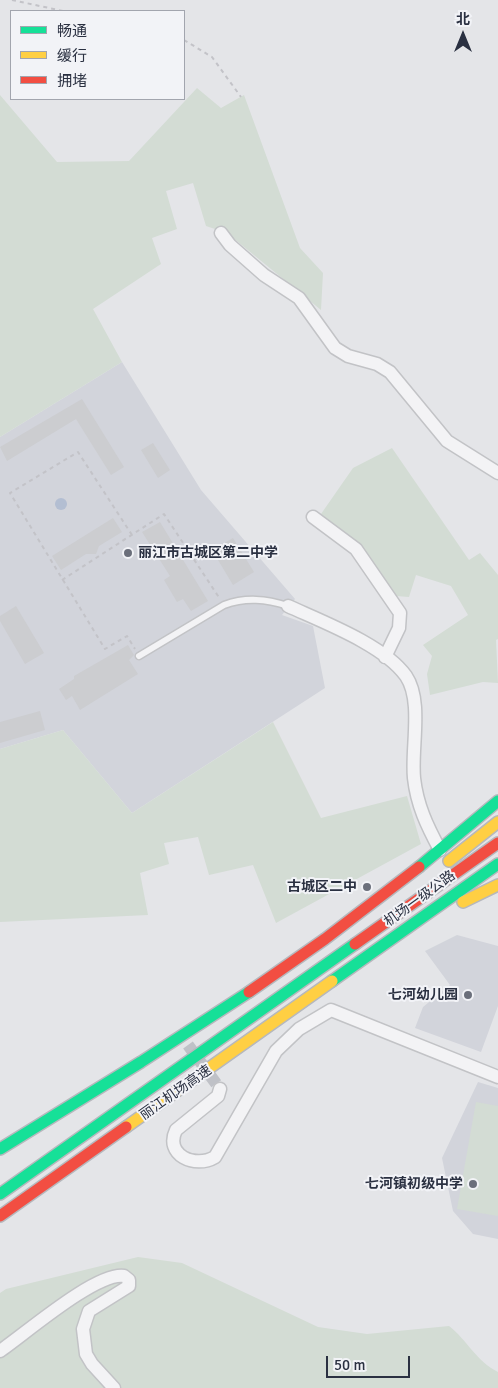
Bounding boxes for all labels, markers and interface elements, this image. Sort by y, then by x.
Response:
legend [10,10,185,100]
north arrow [438,10,488,60]
text: 北 [456,11,470,28]
text: 畅通 [57,22,87,40]
text: 缓行 [57,47,87,65]
text: 拥堵 [57,72,87,90]
place label: 丽江市古城区第二中学 [138,545,278,561]
marker: 丽江市古城区第二中学 [122,547,134,559]
street label: 机场一级公路 [381,868,459,930]
place label: 古城区二中 [287,879,357,895]
marker: 古城区二中 [361,881,373,893]
place label: 七河幼儿园 [388,987,458,1003]
marker: 七河幼儿园 [462,989,474,1001]
street label: 丽江机场高速 [137,1062,215,1124]
place label: 七河镇初级中学 [365,1176,463,1192]
marker: 七河镇初级中学 [467,1178,479,1190]
scale bar [328,1346,412,1378]
text: 50 m [334,1356,365,1374]

